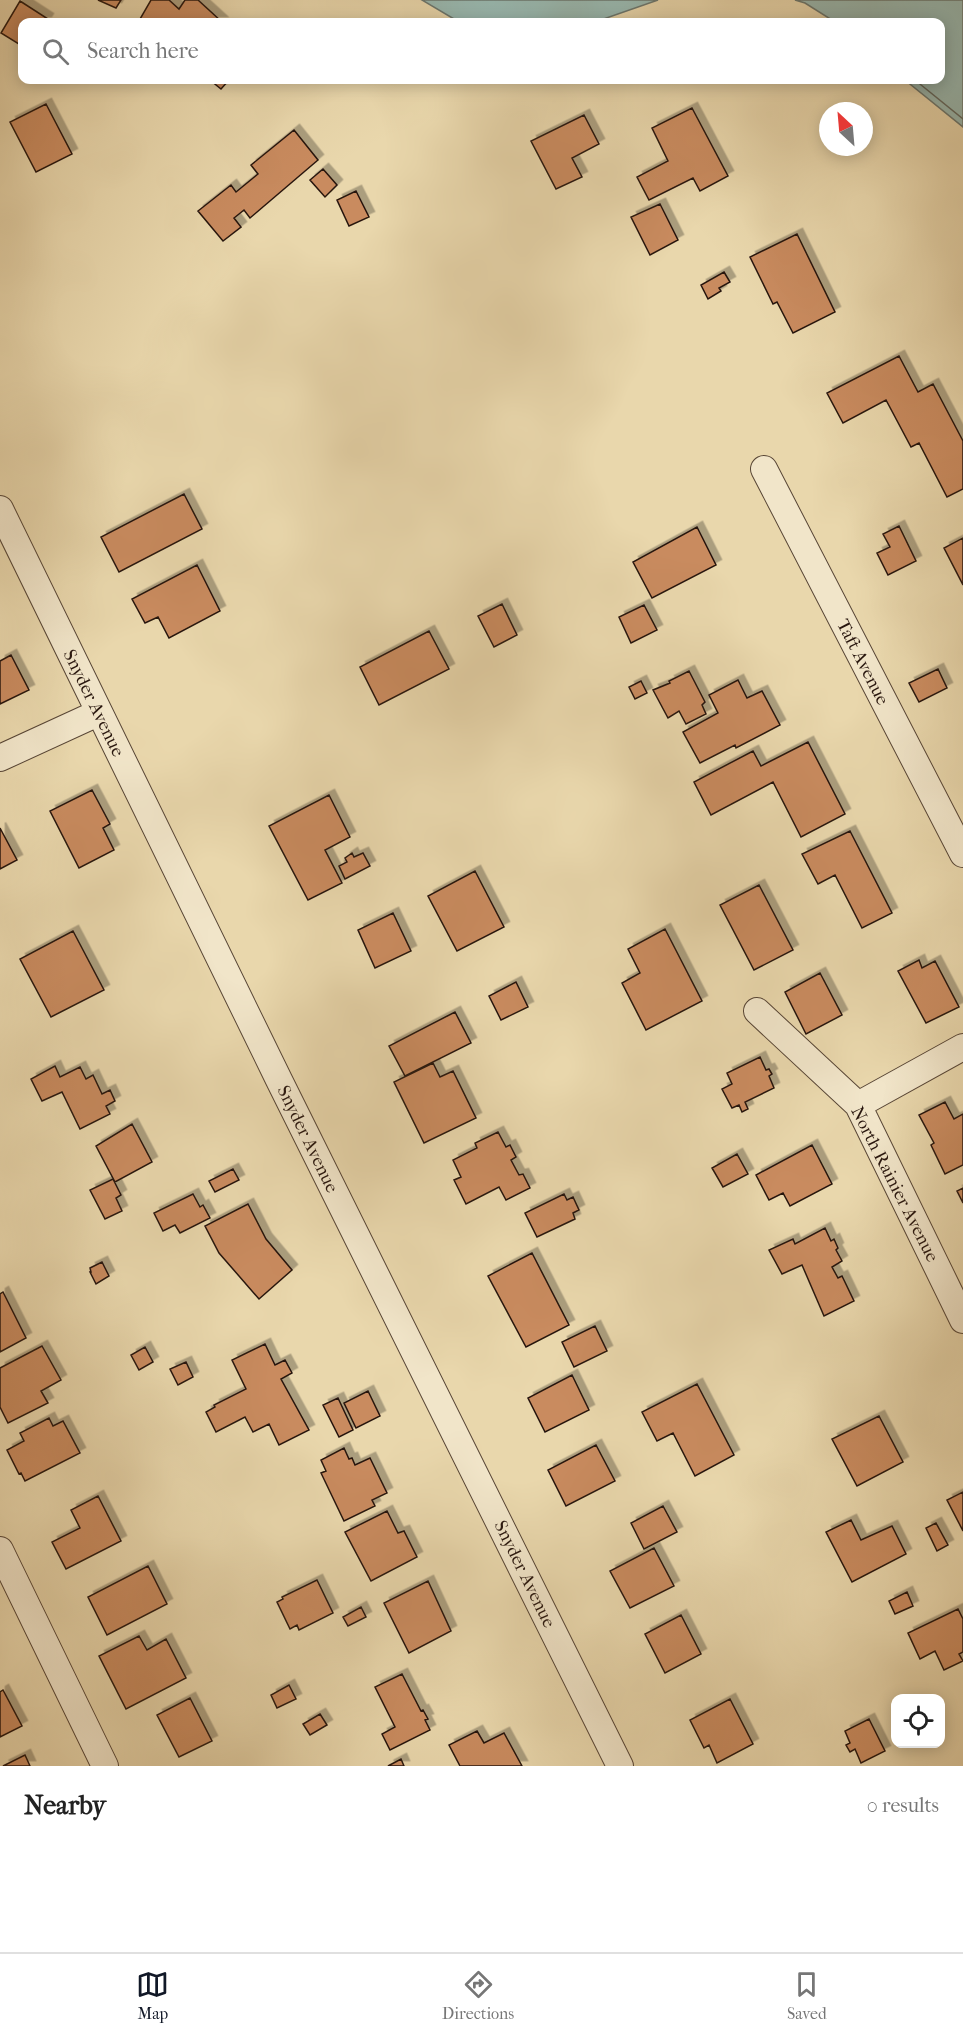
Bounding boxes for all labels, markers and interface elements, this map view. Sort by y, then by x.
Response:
search box [18,18,945,84]
icon: search [39,35,72,68]
text: Search here [87,38,199,64]
north arrow [819,102,873,156]
street label: Taft Avenue [832,616,893,709]
street label: Snyder Avenue [59,646,129,760]
street label: Snyder Avenue [273,1082,343,1196]
street label: North Rainier Avenue [846,1103,943,1266]
street label: Snyder Avenue [490,1517,560,1631]
map controls [891,1694,945,1748]
button: locate [891,1694,945,1748]
text: Nearby [24,1790,106,1821]
text: 0 results [867,1794,939,1817]
tab: Map [136,1968,169,2023]
tab: Directions [442,1968,514,2023]
tab: Saved [787,1968,827,2023]

